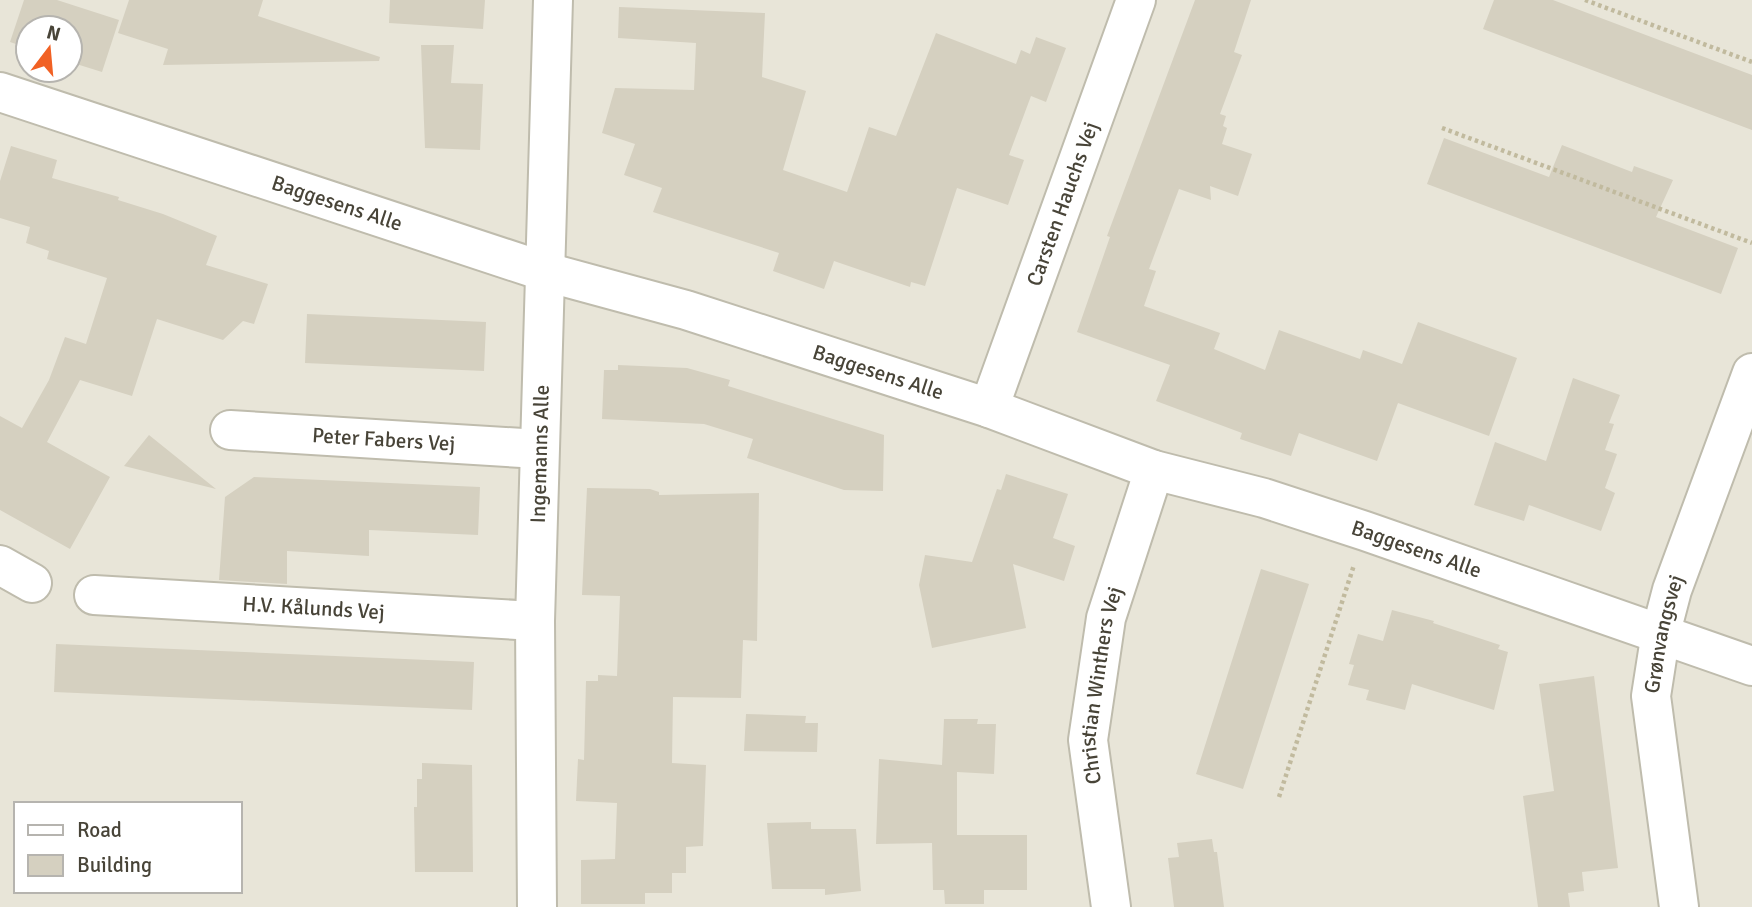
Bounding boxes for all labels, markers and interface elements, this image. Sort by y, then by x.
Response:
north arrow [14,14,84,84]
text: N [44,20,63,47]
street label: Carsten Hauchs Vej [1021,118,1104,289]
street label: Baggesens Alle [268,170,406,237]
street label: Baggesens Alle [809,339,947,405]
street label: Ingemanns Alle [525,384,555,524]
street label: Peter Fabers Vej [311,422,456,457]
street label: Baggesens Alle [1348,514,1485,584]
street label: Grønvangsvej [1639,571,1689,695]
street label: Christian Winthers Vej [1075,583,1128,786]
street label: H.V. Kålunds Vej [242,591,386,625]
legend [14,802,242,893]
text: Road [77,817,122,843]
text: Building [77,852,152,878]

